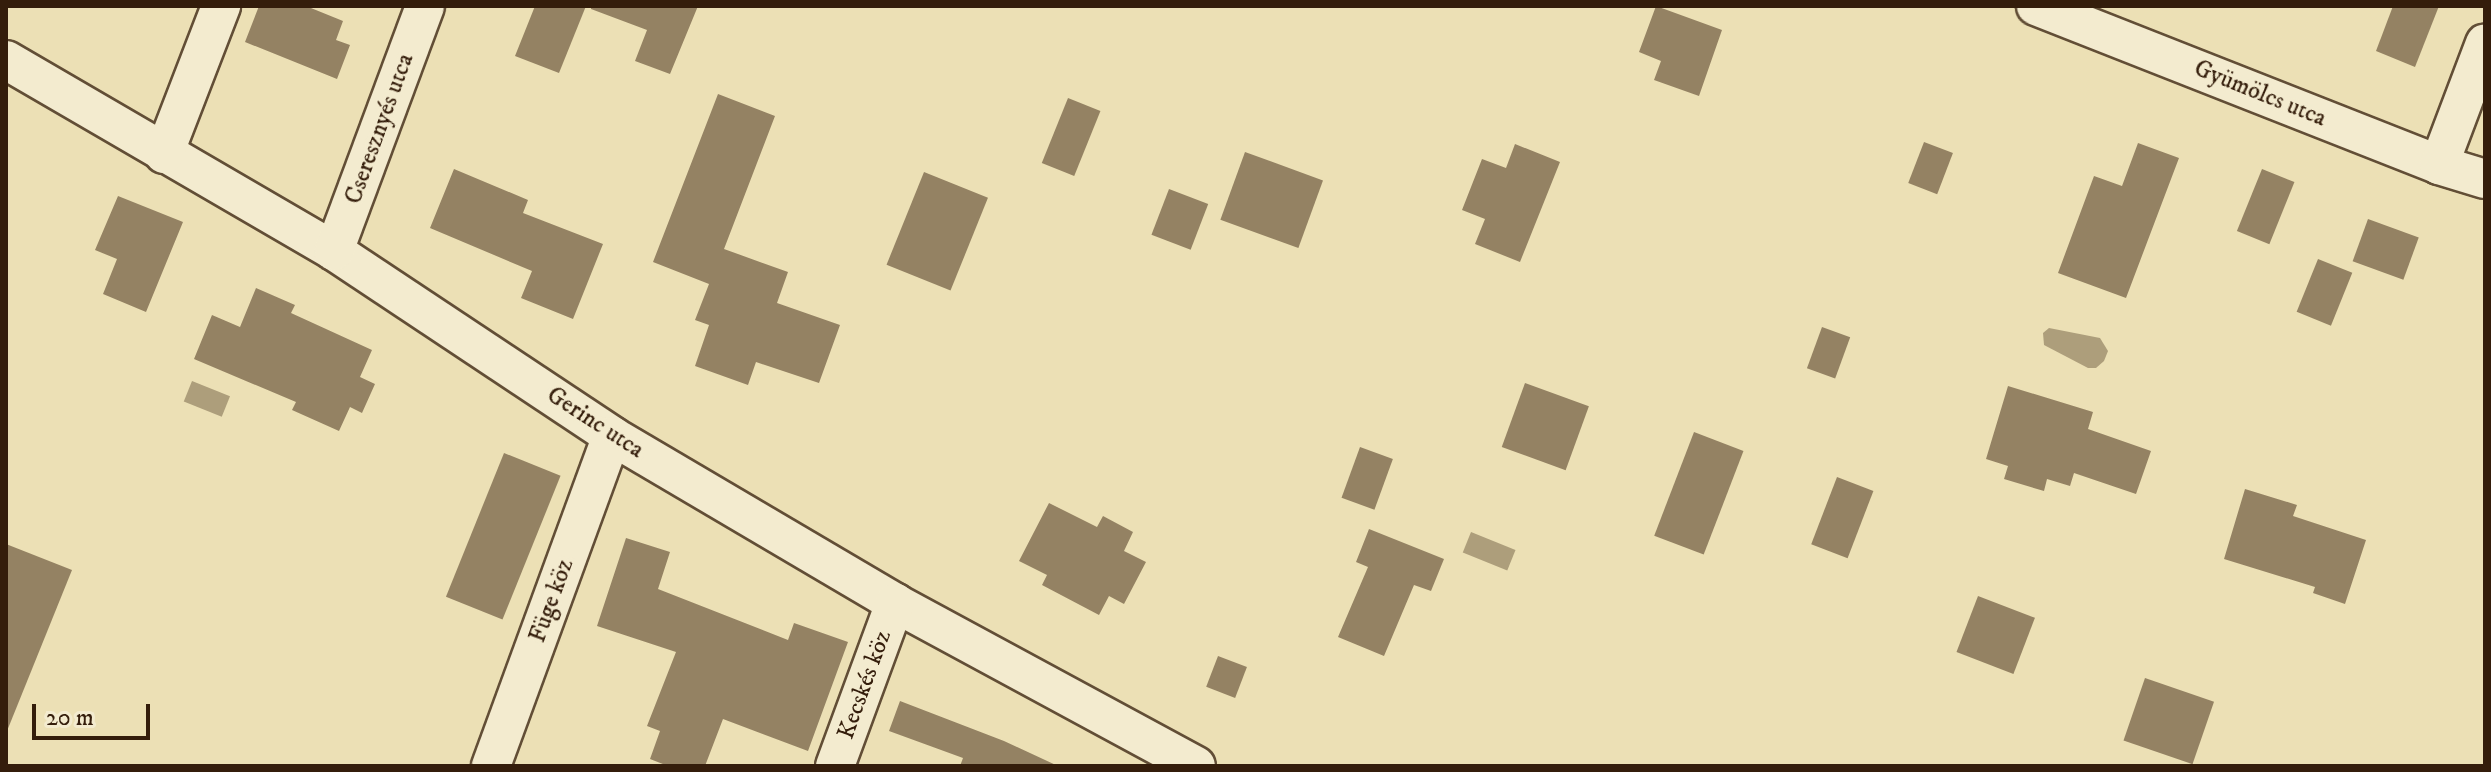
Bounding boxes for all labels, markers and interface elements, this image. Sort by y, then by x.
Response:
street label: Cseresznyés utca [339,50,421,208]
street label: Gyümölcs utca [2190,54,2330,134]
street label: Gerinc utca [541,381,649,465]
street label: Füge köz [524,555,580,647]
street label: Kecskés köz [832,627,898,743]
scale bar [36,688,154,738]
text: 20 m [46,703,94,733]

